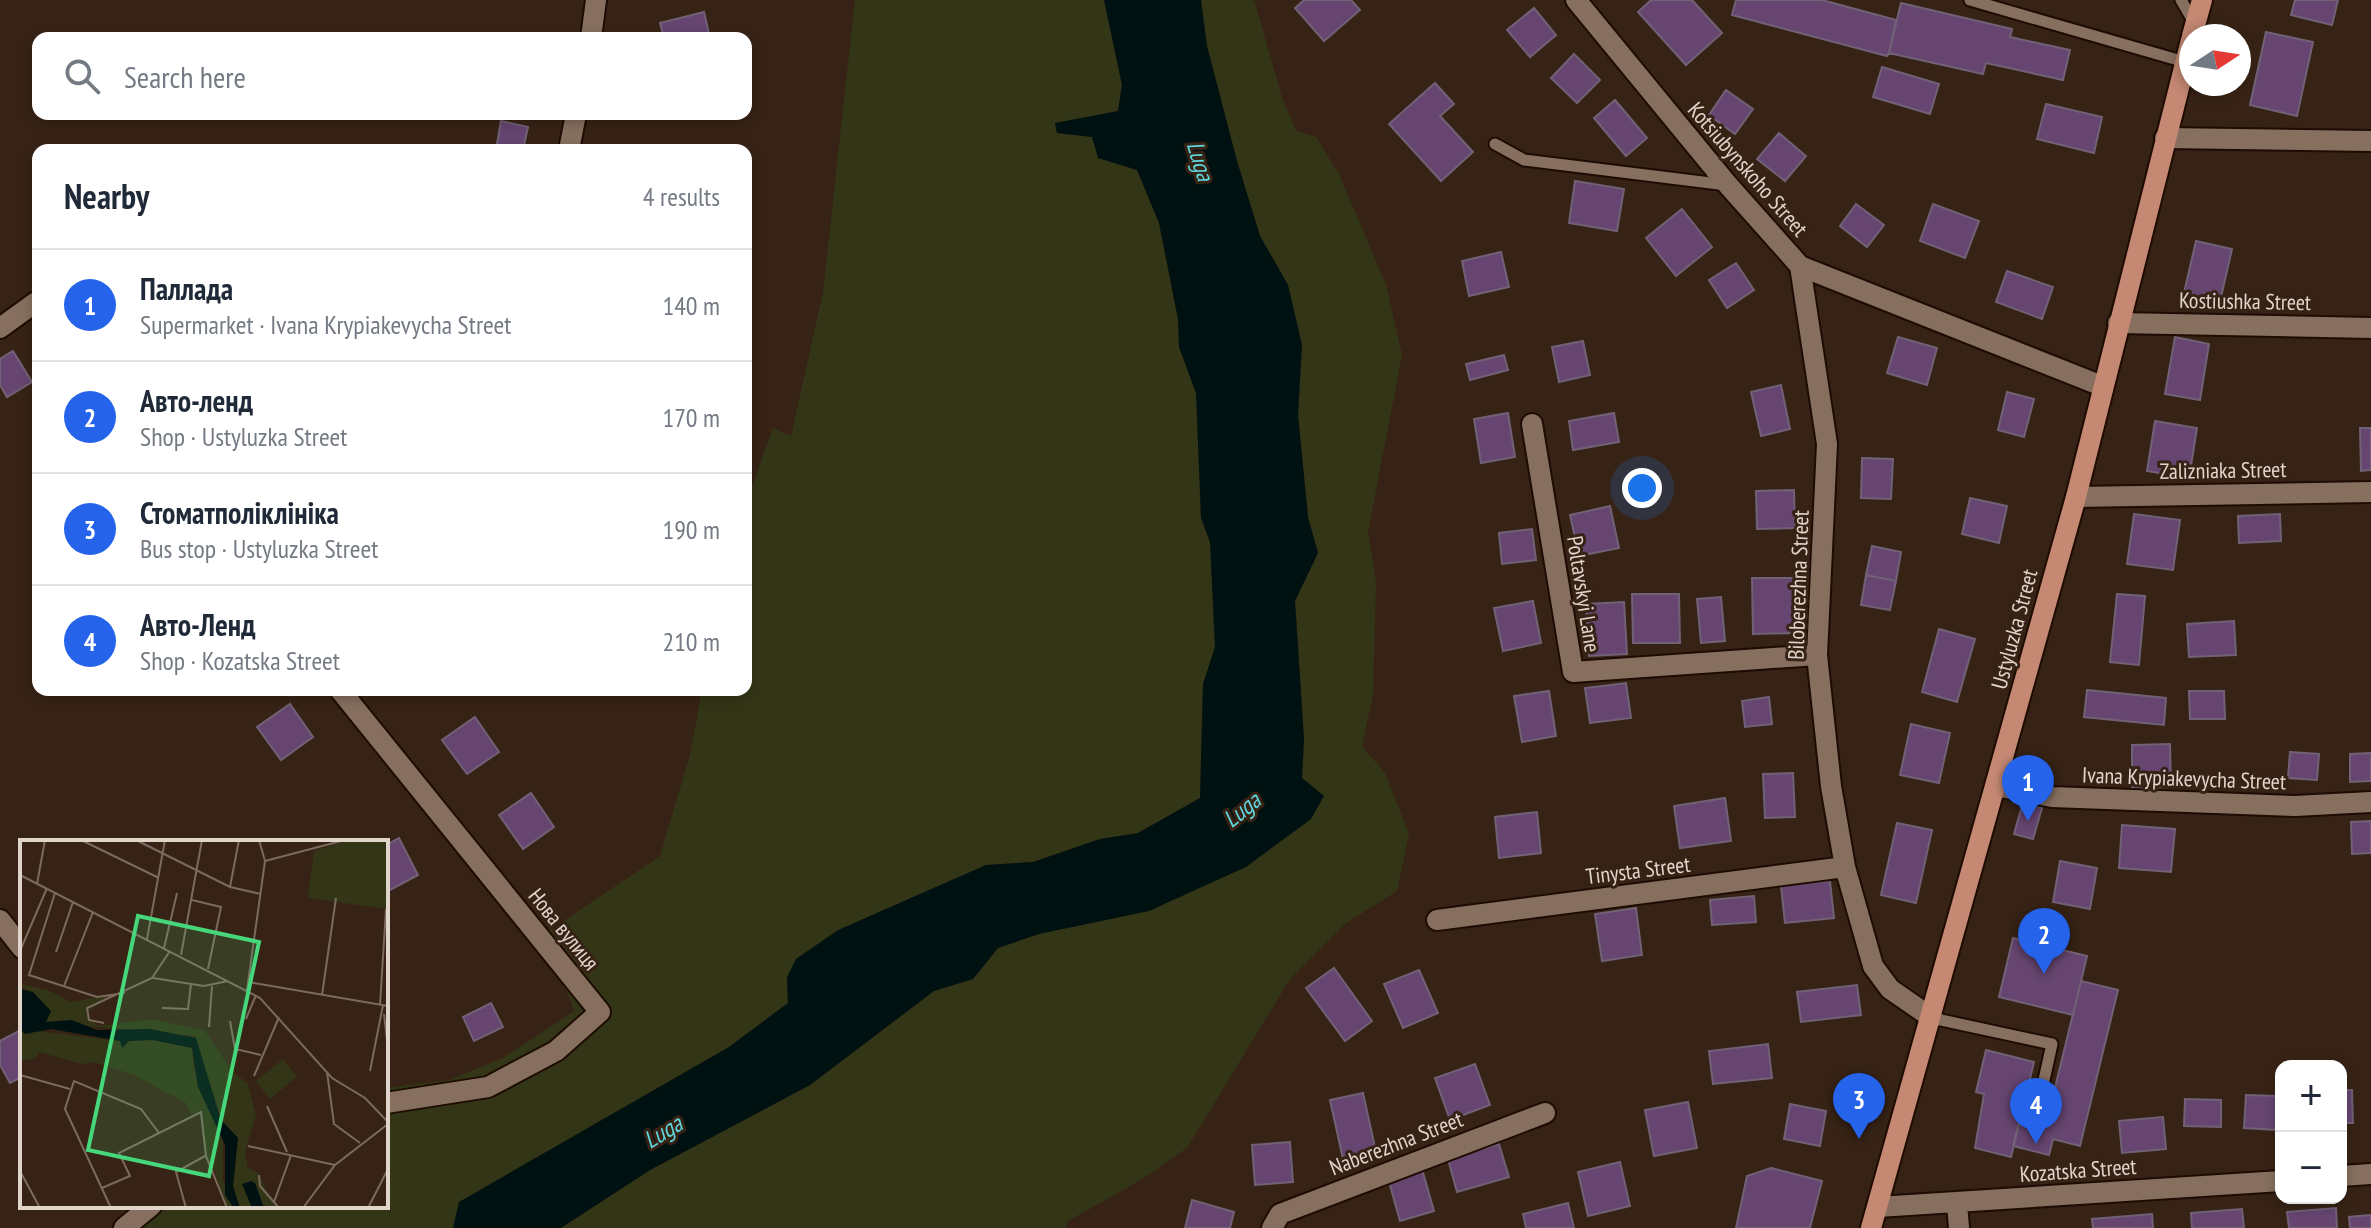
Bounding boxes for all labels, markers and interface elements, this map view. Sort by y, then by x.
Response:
north arrow [2179,24,2251,96]
search box [32,32,752,120]
icon: search [60,54,104,98]
text: Search here [124,57,246,96]
street label: Kotsiubynskoho Street [1682,96,1814,242]
water label: Luga [1180,137,1222,186]
text: Nearby [64,174,149,218]
text: 4 results [643,180,720,213]
text: Паллада [140,269,233,308]
street label: Kostiushka Street [2179,286,2311,316]
text: 1 [84,289,96,322]
text: 140 m [662,289,720,322]
text: Supermarket · Ivana Krypiakevycha Street [140,308,511,341]
text: Авто-ленд [140,381,253,420]
text: 2 [84,401,96,434]
text: 170 m [662,401,720,434]
text: Shop · Ustyluzka Street [140,420,347,453]
street label: Zalizniaka Street [2159,455,2287,485]
your location [1622,468,1662,508]
text: Стоматполіклініка [140,493,339,532]
street label: Biloberezhna Street [1781,510,1815,660]
text: 3 [84,513,96,546]
text: 190 m [662,513,720,546]
text: Bus stop · Ustyluzka Street [140,532,378,565]
street label: Poltavskyi Lane [1561,534,1607,654]
street label: Ustyluzka Street [1985,566,2043,692]
text: Авто-Ленд [140,605,255,644]
text: 4 [84,625,96,658]
text: 210 m [662,625,720,658]
text: Shop · Kozatska Street [140,644,340,677]
pin: 1 [2002,755,2054,821]
street label: Ivana Krypiakevycha Street [2082,760,2286,796]
water label: Luga [1216,784,1268,834]
inset map [20,840,388,1208]
street label: Tinysta Street [1584,850,1692,890]
street label: Нова вулиця [522,882,606,976]
pin: 2 [2018,908,2070,974]
map controls [2275,1060,2347,1204]
button: + [2275,1060,2347,1132]
pin: 3 [1833,1073,1885,1139]
pin: 4 [2010,1078,2062,1144]
street label: Naberezhna Street [1325,1105,1467,1181]
water label: Luga [638,1107,689,1155]
button: − [2275,1132,2347,1204]
street label: Kozatska Street [2019,1152,2137,1188]

